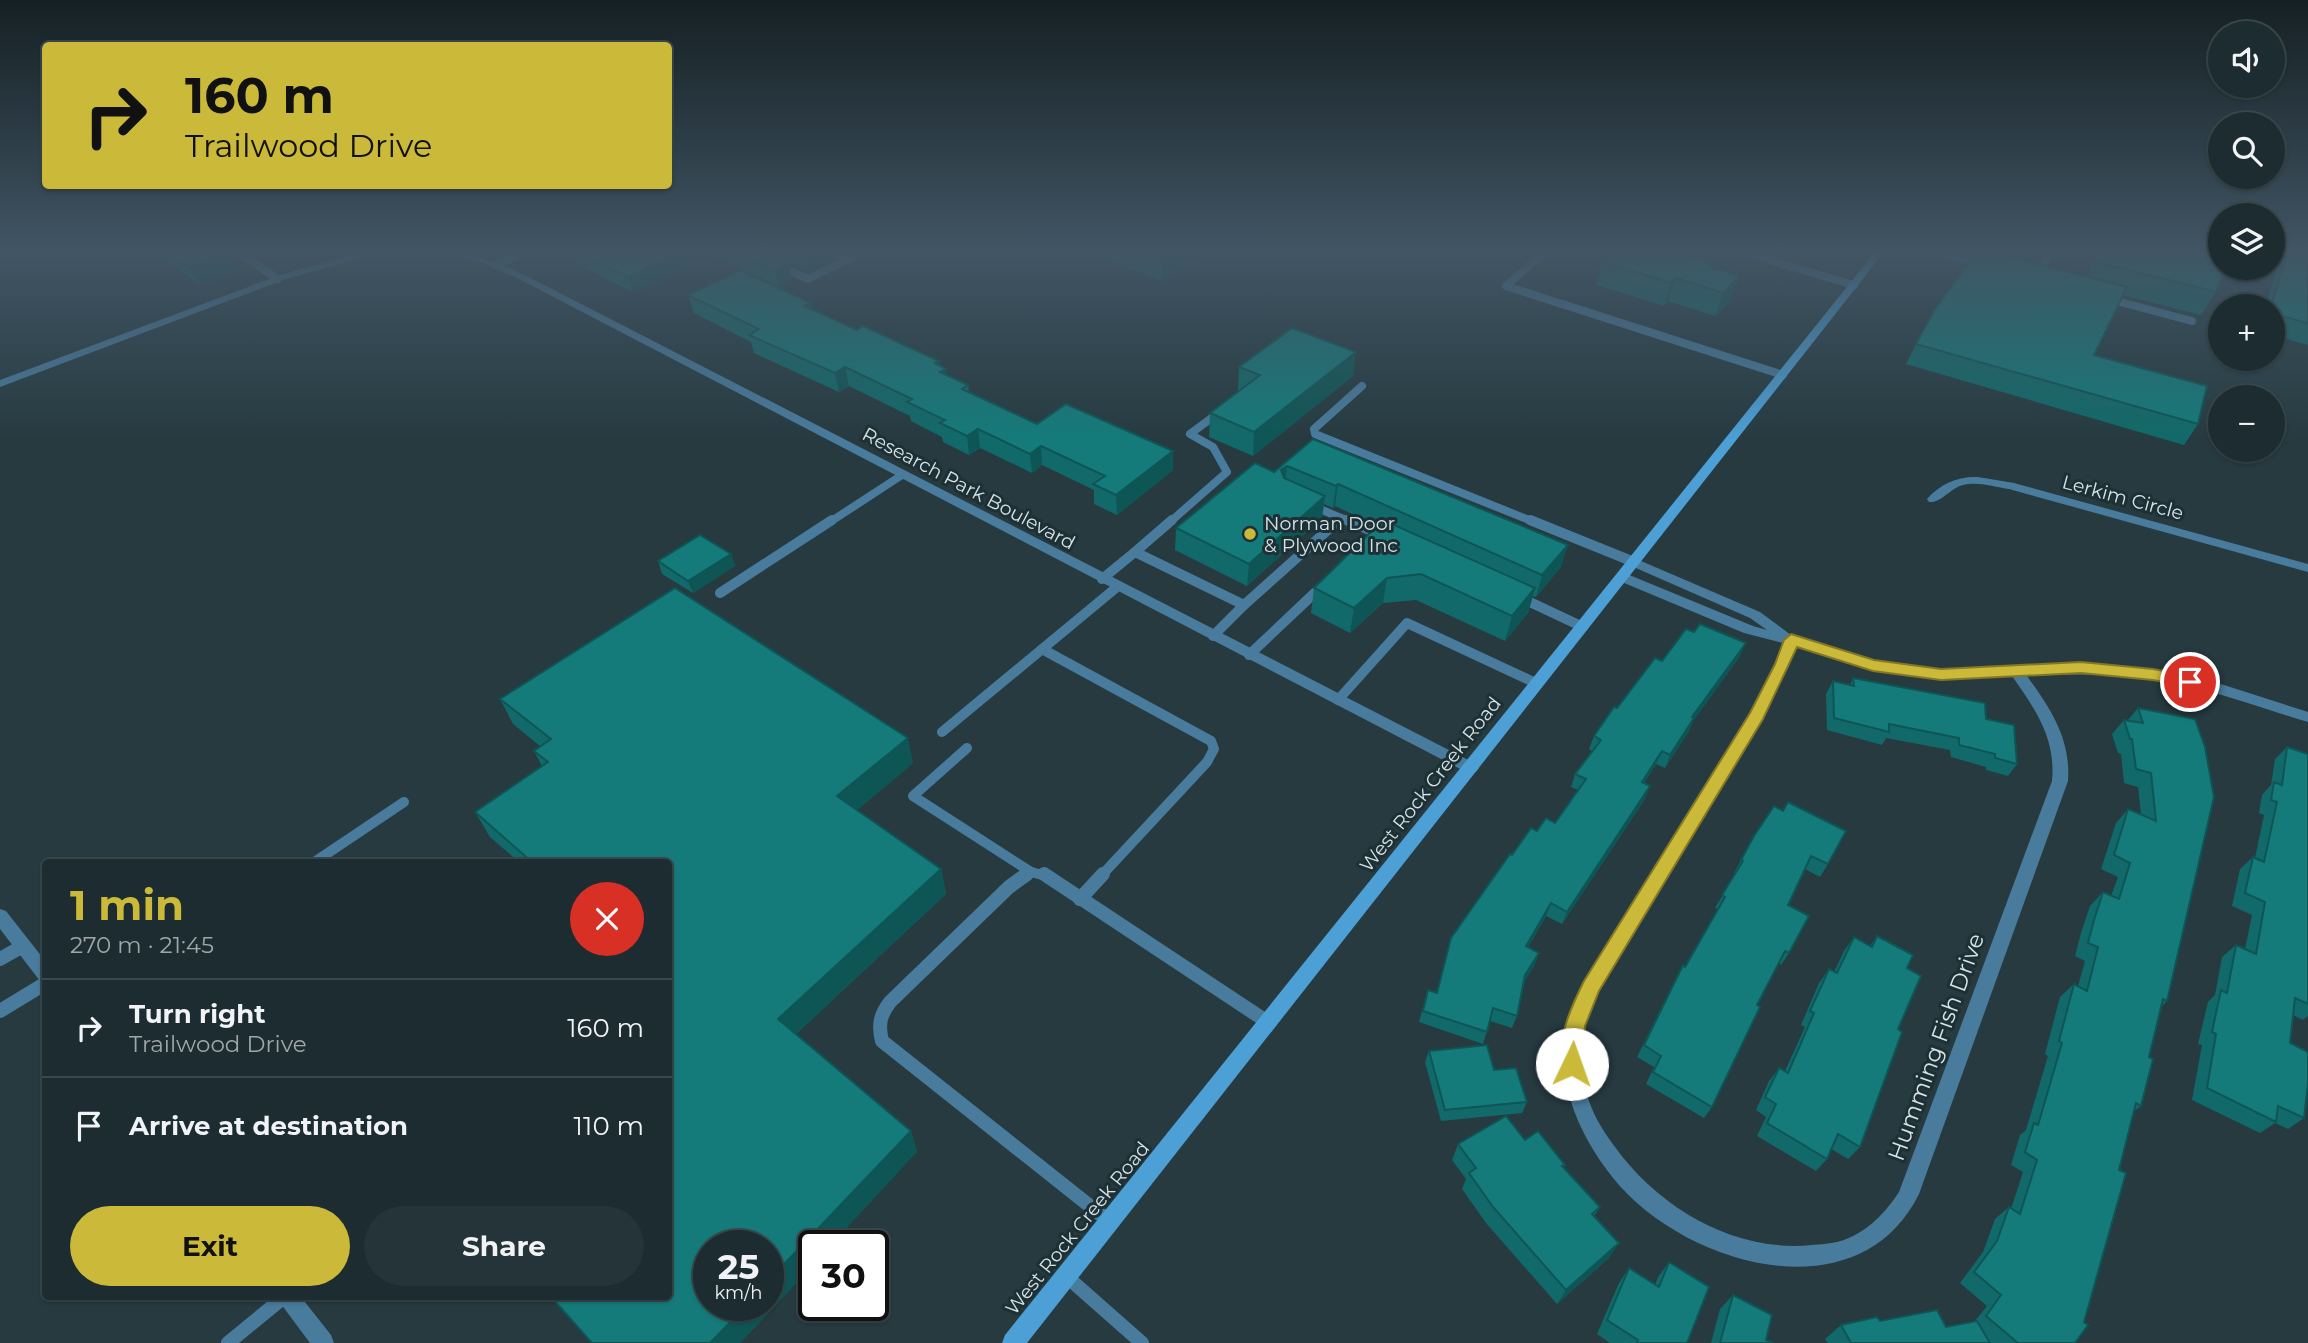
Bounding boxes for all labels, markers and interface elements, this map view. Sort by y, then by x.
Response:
map controls [2208,21,2285,462]
button: sound [2208,21,2285,98]
text: 160 m [185,66,334,125]
icon: right [70,70,161,161]
button: search [2208,112,2285,189]
text: Trailwood Drive [185,126,432,165]
button: layers [2208,203,2285,280]
button: + [2208,294,2285,371]
button: − [2208,385,2285,462]
street label: Research Park Boulevard [858,422,1079,554]
street label: Lerkim Circle [2060,470,2186,525]
place label: Norman Door & Plywood Inc [1264,512,1398,557]
marker: Norman Door & Plywood Inc [1242,526,1258,542]
pin [2160,652,2220,712]
icon: arrive [2171,663,2209,701]
street label: West Rock Creek Road [1355,692,1506,876]
text: 1 min [70,879,184,931]
button: close [570,882,644,956]
street label: Humming Fish Drive [1882,929,1990,1165]
text: 270 m · 21:45 [70,931,214,959]
text: Turn right [129,998,265,1030]
icon: right [70,1009,108,1047]
text: 160 m [567,1012,644,1044]
position arrow [1535,1027,1609,1101]
text: Trailwood Drive [129,1030,307,1058]
icon: arrive [70,1107,108,1145]
text: Arrive at destination [129,1110,408,1142]
text: 110 m [574,1110,644,1142]
street label: West Rock Creek Road [1001,1137,1154,1319]
button: Exit [70,1206,350,1286]
button: Share [364,1206,644,1286]
speed limit sign: 30 [798,1230,889,1321]
text: 25 [718,1245,759,1288]
text: km/h [714,1282,763,1304]

